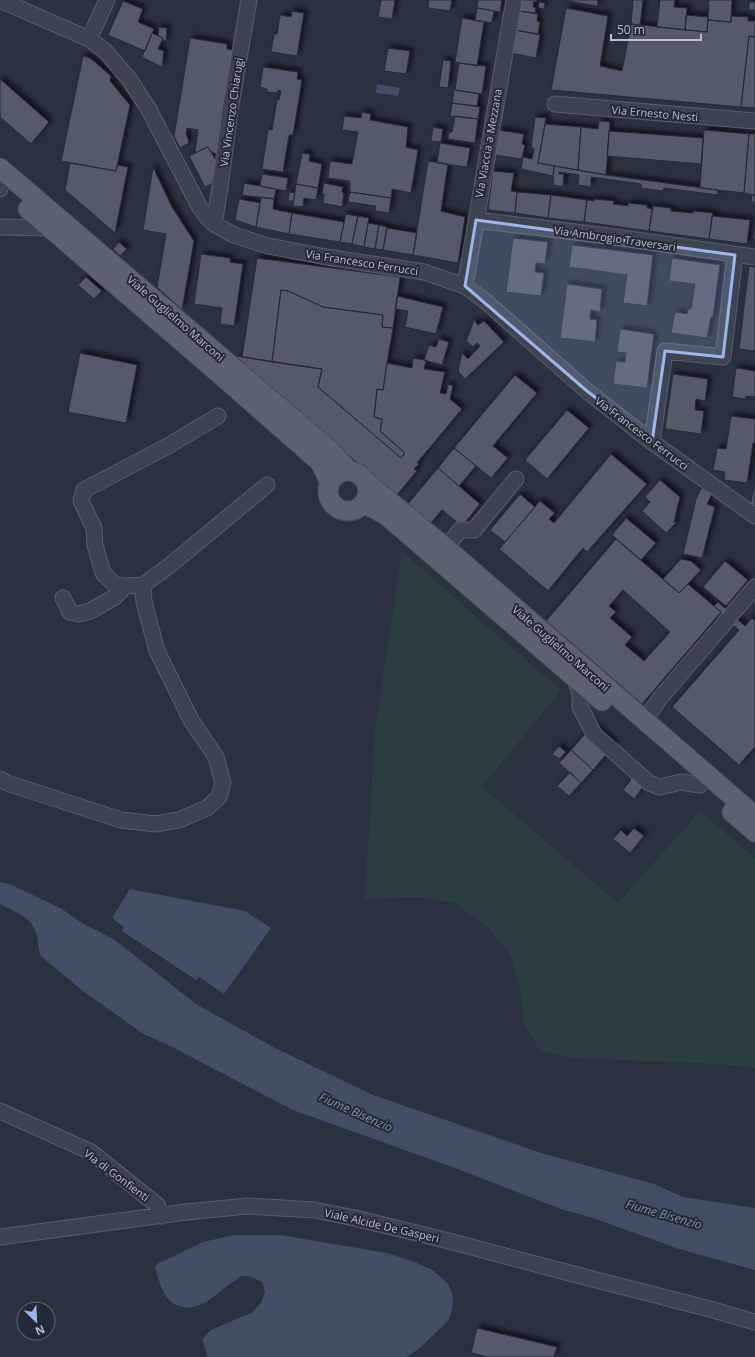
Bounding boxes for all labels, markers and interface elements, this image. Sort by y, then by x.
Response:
scale bar [611,16,701,42]
text: 50 m [617,21,645,38]
street label: Via Vincenzo Chiarugi [216,57,246,167]
street label: Via Viaccia a Mezzana [471,87,505,199]
street label: Via Ernesto Nesti [611,102,699,124]
street label: Via Ambrogio Traversari [553,222,677,254]
street label: Via Francesco Ferrucci [305,246,419,278]
street label: Viale Guglielmo Marconi [124,272,228,364]
street label: Via Francesco Ferrucci [592,393,692,473]
street label: Viale Guglielmo Marconi [509,602,613,694]
water label: Fiume Bisenzio [317,1088,396,1136]
street label: Via di Gonfienti [81,1145,153,1205]
water label: Fiume Bisenzio [624,1195,704,1233]
street label: Viale Alcide De Gasperi [323,1204,441,1246]
north arrow [16,1301,56,1341]
text: N [33,1322,47,1339]

